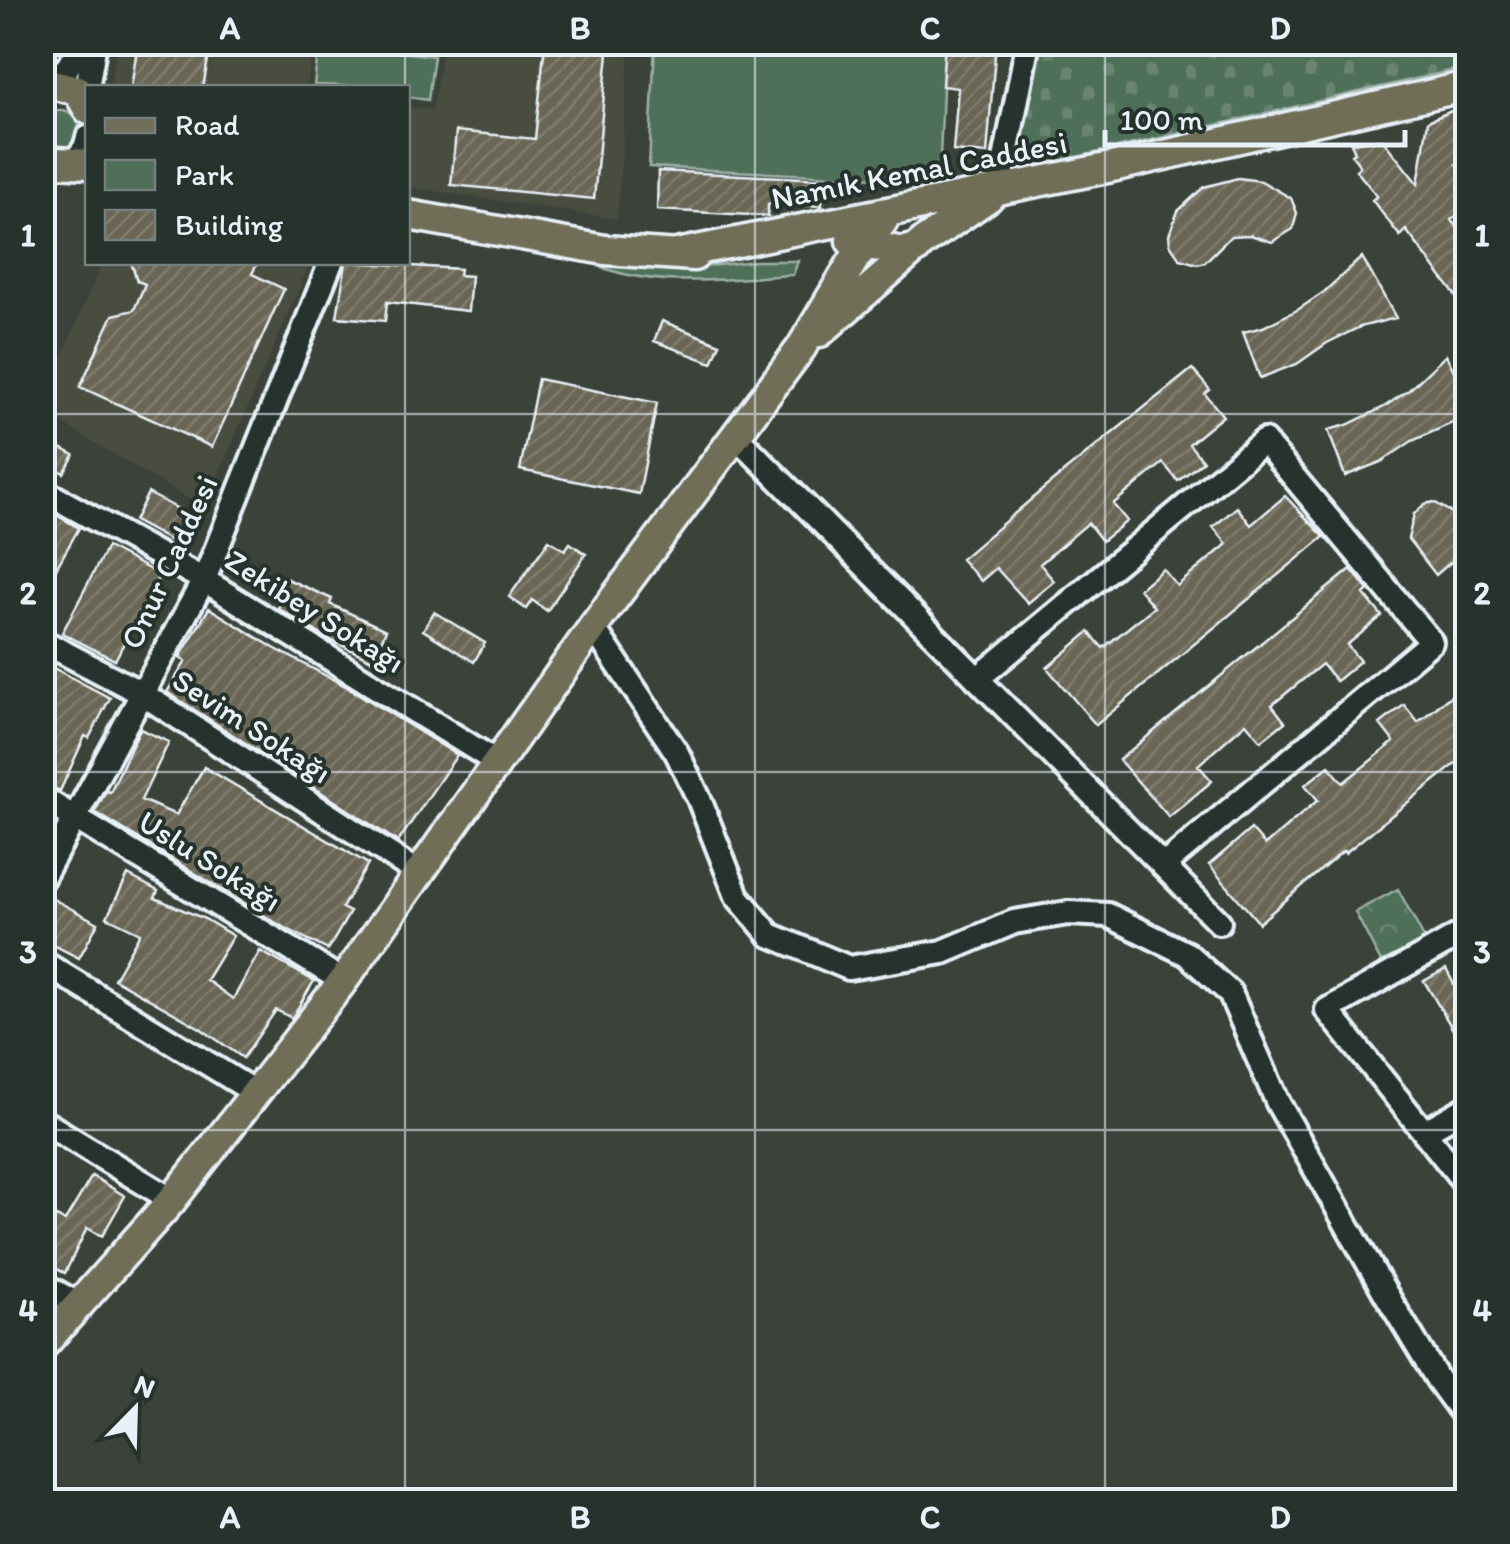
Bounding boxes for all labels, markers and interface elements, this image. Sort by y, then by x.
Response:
text: A [219,9,241,47]
text: B [570,9,590,47]
text: C [920,9,940,47]
text: D [1269,9,1291,47]
legend [85,85,410,265]
scale bar [1105,85,1405,147]
text: 100 m [1120,101,1203,138]
text: Road [175,106,240,143]
street label: Namık Kemal Caddesi [768,123,1070,217]
text: Park [175,156,234,193]
text: Building [175,206,284,243]
text: 1 [21,216,36,254]
text: 1 [1475,216,1490,254]
street label: Onur Caddesi [112,469,226,655]
street label: Zekibey Sokağı [218,541,412,681]
text: 2 [20,574,37,612]
text: 2 [1474,574,1491,612]
street label: Sevim Sokağı [166,661,338,791]
street label: Uslu Sokağı [132,802,288,920]
text: 3 [19,933,37,971]
text: 3 [1473,933,1491,971]
text: 4 [18,1291,38,1329]
text: 4 [1472,1291,1492,1329]
north arrow [85,1359,185,1459]
text: N [129,1367,160,1405]
text: A [219,1498,241,1536]
text: B [570,1498,590,1536]
text: C [920,1498,940,1536]
text: D [1269,1498,1291,1536]

